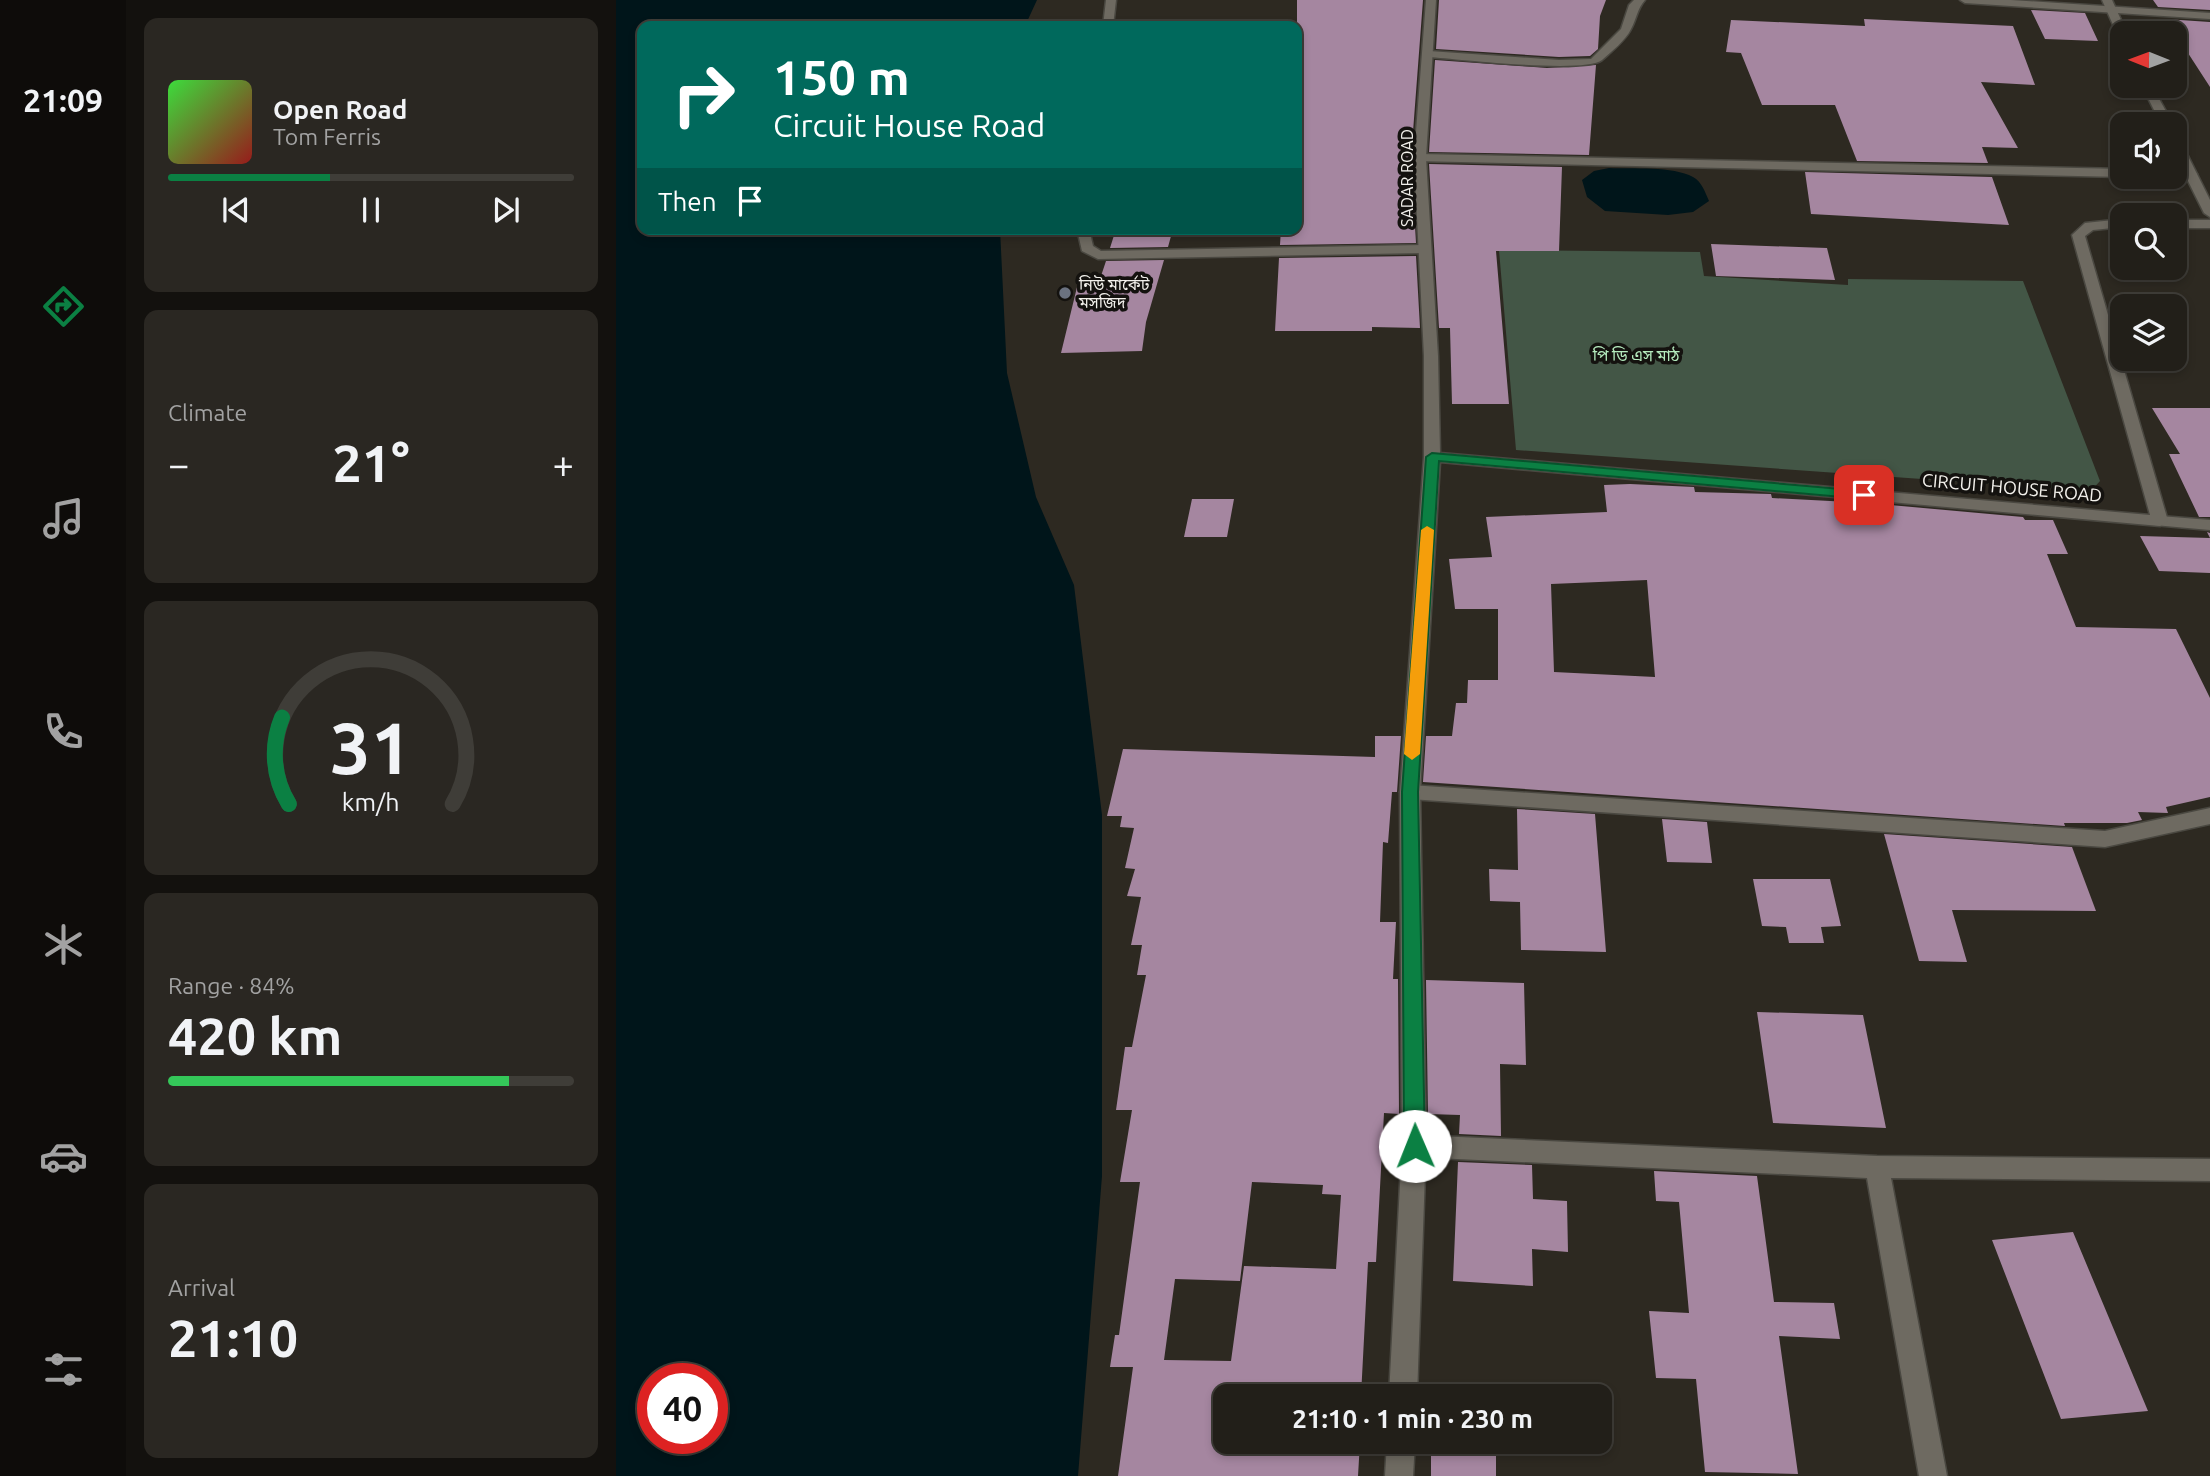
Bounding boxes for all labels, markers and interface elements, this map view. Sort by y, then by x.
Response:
north arrow [2110,21,2188,98]
map controls [2110,21,2187,371]
icon: right [658,49,749,140]
text: 150 m [773,49,910,104]
text: 21:09 [23,82,103,118]
text: Open Road [273,95,407,124]
text: Circuit House Road [773,107,1045,143]
button: sound [2110,112,2187,189]
text: Tom Ferris [273,124,381,149]
street label: SADAR ROAD [1398,129,1416,227]
icon: arrive [731,182,769,220]
text: Then [658,187,717,216]
icon: previous [217,191,255,229]
icon: pause [352,191,390,229]
icon: next [487,191,525,229]
button: search [2110,203,2187,280]
place label: নিউ মার্কেট মসজিদ [1078,275,1150,311]
icon: directions [39,282,88,331]
marker: নিউ মার্কেট মসজিদ [1057,285,1073,301]
button: layers [2110,294,2187,371]
park label: পি ডি এস মাঠ [1592,346,1680,364]
text: Climate [168,400,247,425]
text: 21° [332,434,410,492]
text: − [168,443,189,485]
text: + [553,443,574,485]
pin [1834,465,1894,525]
street label: CIRCUIT HOUSE ROAD [1921,469,2103,505]
icon: arrive [1845,476,1883,514]
icon: music [39,494,88,543]
text: 31 [330,706,412,788]
icon: phone [39,707,88,756]
text: km/h [342,788,400,816]
icon: climate [39,920,88,969]
text: Range · 84% [168,973,295,998]
text: 420 km [168,1007,342,1065]
position arrow [1378,1109,1452,1183]
icon: car [39,1132,88,1181]
text: Arrival [168,1275,235,1300]
text: 21:10 [168,1309,298,1367]
icon: filters [39,1345,88,1394]
speed limit sign: 40 [637,1363,728,1454]
text: 21:10 · 1 min · 230 m [1292,1404,1533,1433]

